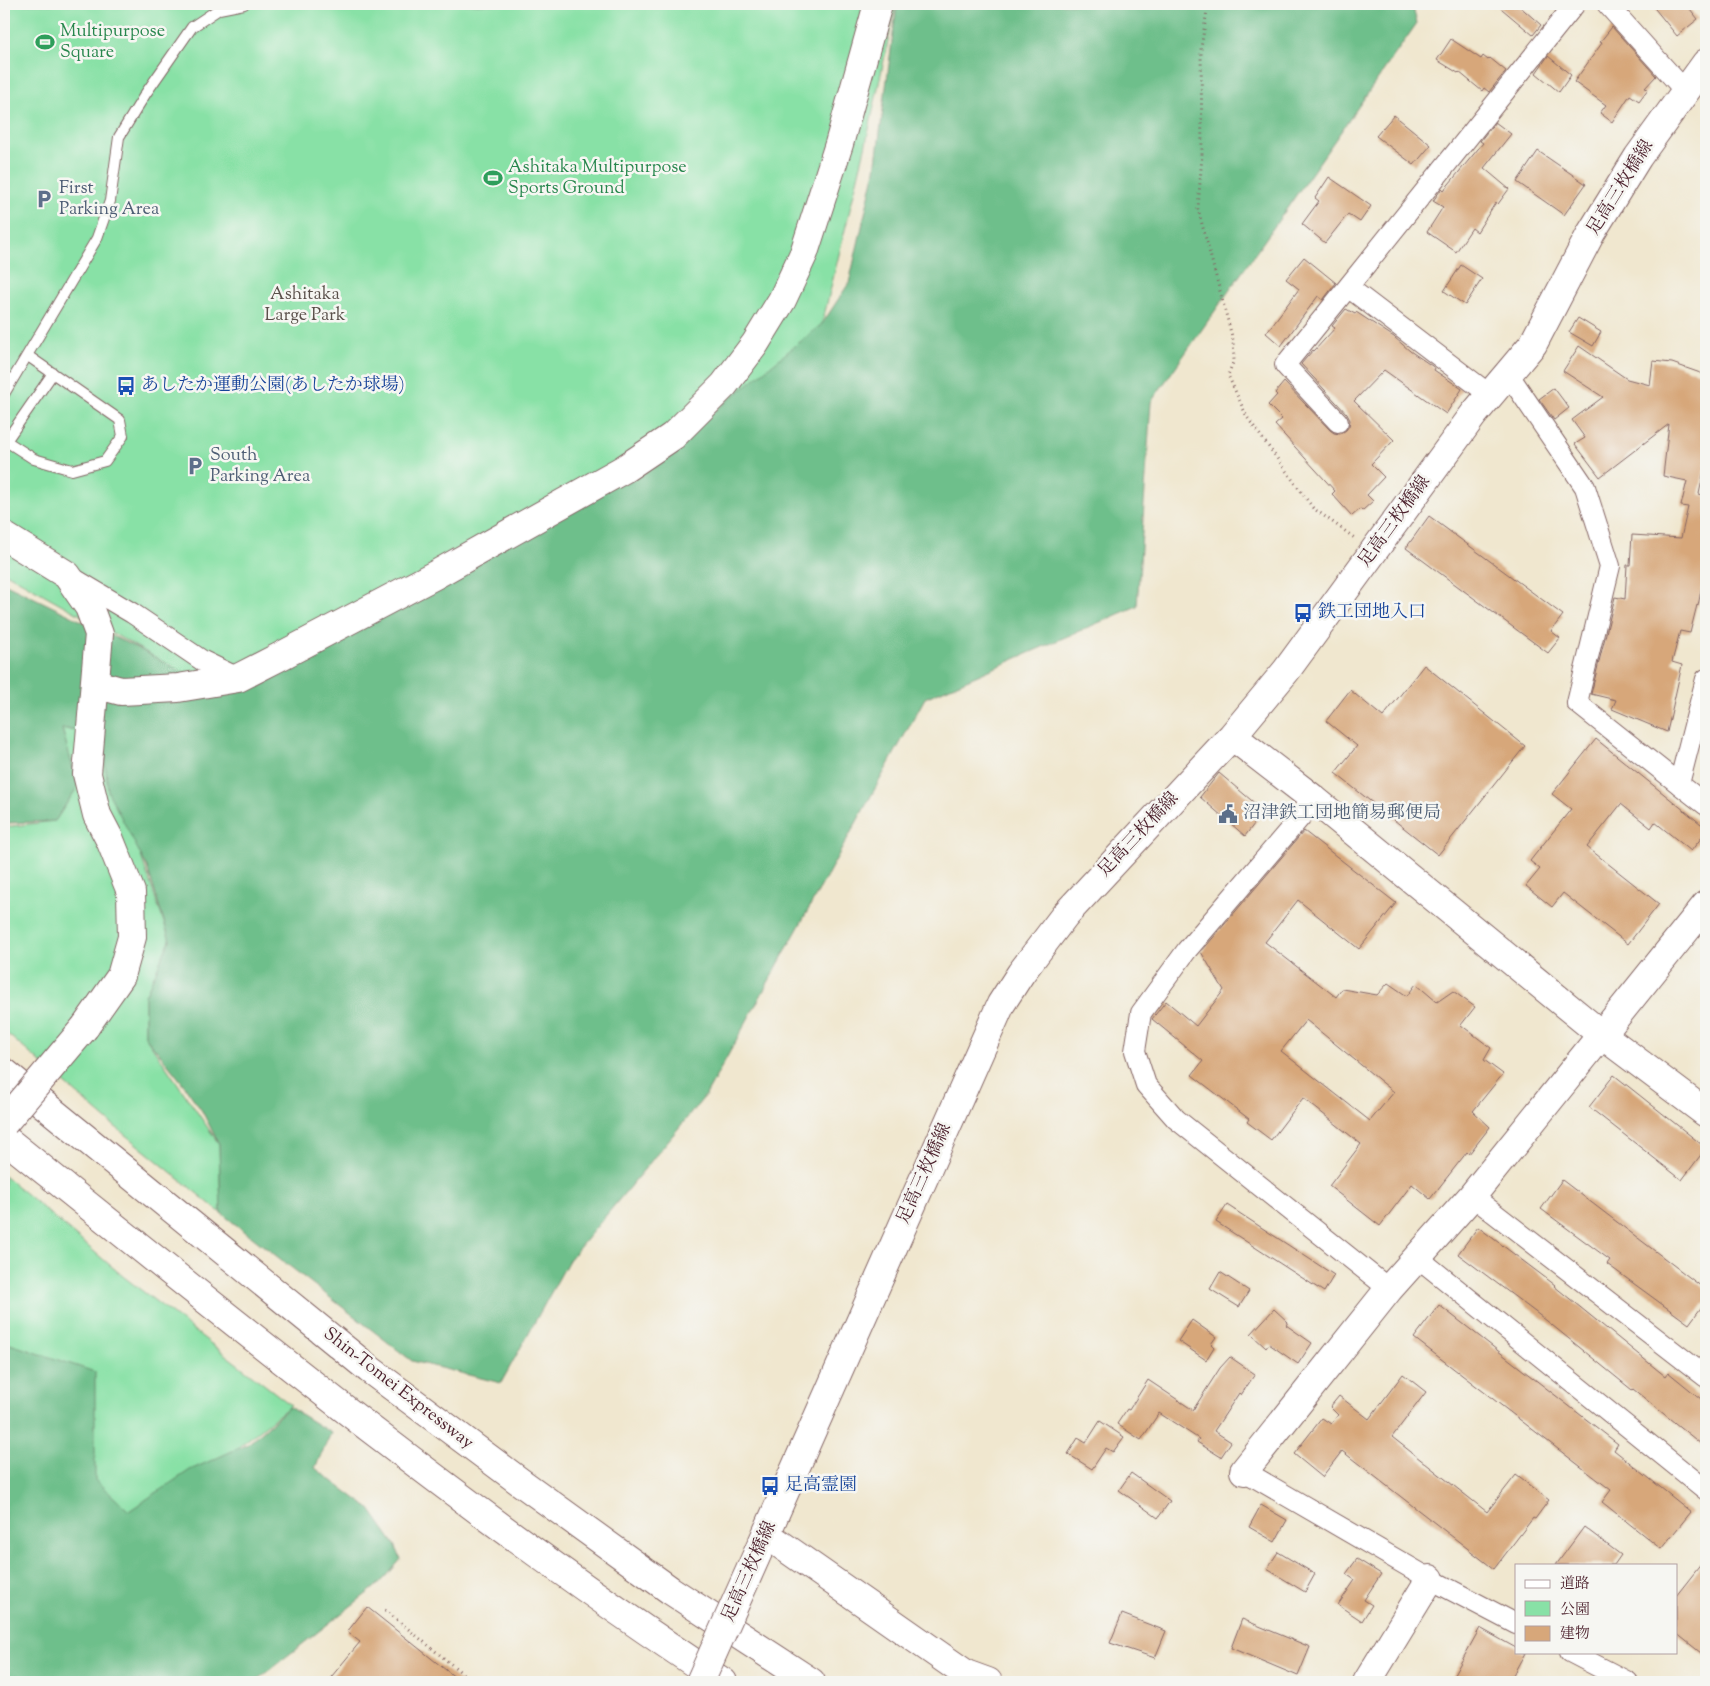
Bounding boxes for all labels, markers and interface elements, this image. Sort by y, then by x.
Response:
place label: Multipurpose Square [60,19,165,66]
sports icon: Multipurpose Square [34,31,56,53]
street label: 足高三枚橋線 [1581,135,1661,241]
place label: Ashitaka Multipurpose Sports Ground [508,155,687,202]
sports icon: Ashitaka Multipurpose Sports Ground [482,167,504,189]
place label: First Parking Area [59,176,159,223]
parking icon: First Parking Area [33,188,55,210]
park label: Ashitaka Large Park [265,282,346,329]
place label: あしたか運動公園(あしたか球場) [141,373,405,399]
bus stop icon: あしたか運動公園(あしたか球場) [115,375,137,397]
place label: South Parking Area [210,443,310,490]
parking icon: South Parking Area [184,455,206,477]
street label: 足高三枚橋線 [1353,471,1437,573]
place label: 鉄工団地入口 [1318,600,1426,626]
bus stop icon: 鉄工団地入口 [1292,602,1314,624]
street label: 足高三枚橋線 [1093,787,1185,883]
place label: 沼津鉄工団地簡易郵便局 [1243,801,1441,827]
public building icon: 沼津鉄工団地簡易郵便局 [1217,803,1239,825]
street label: 足高三枚橋線 [891,1119,959,1229]
street label: Shin-Tomei Expressway [317,1322,479,1456]
place label: 足高霊園 [785,1473,857,1499]
bus stop icon: 足高霊園 [759,1475,781,1497]
street label: 足高三枚橋線 [716,1517,784,1627]
legend [1515,1564,1678,1654]
text: 道路 [1560,1574,1590,1595]
text: 公園 [1560,1600,1590,1621]
text: 建物 [1560,1624,1590,1645]

